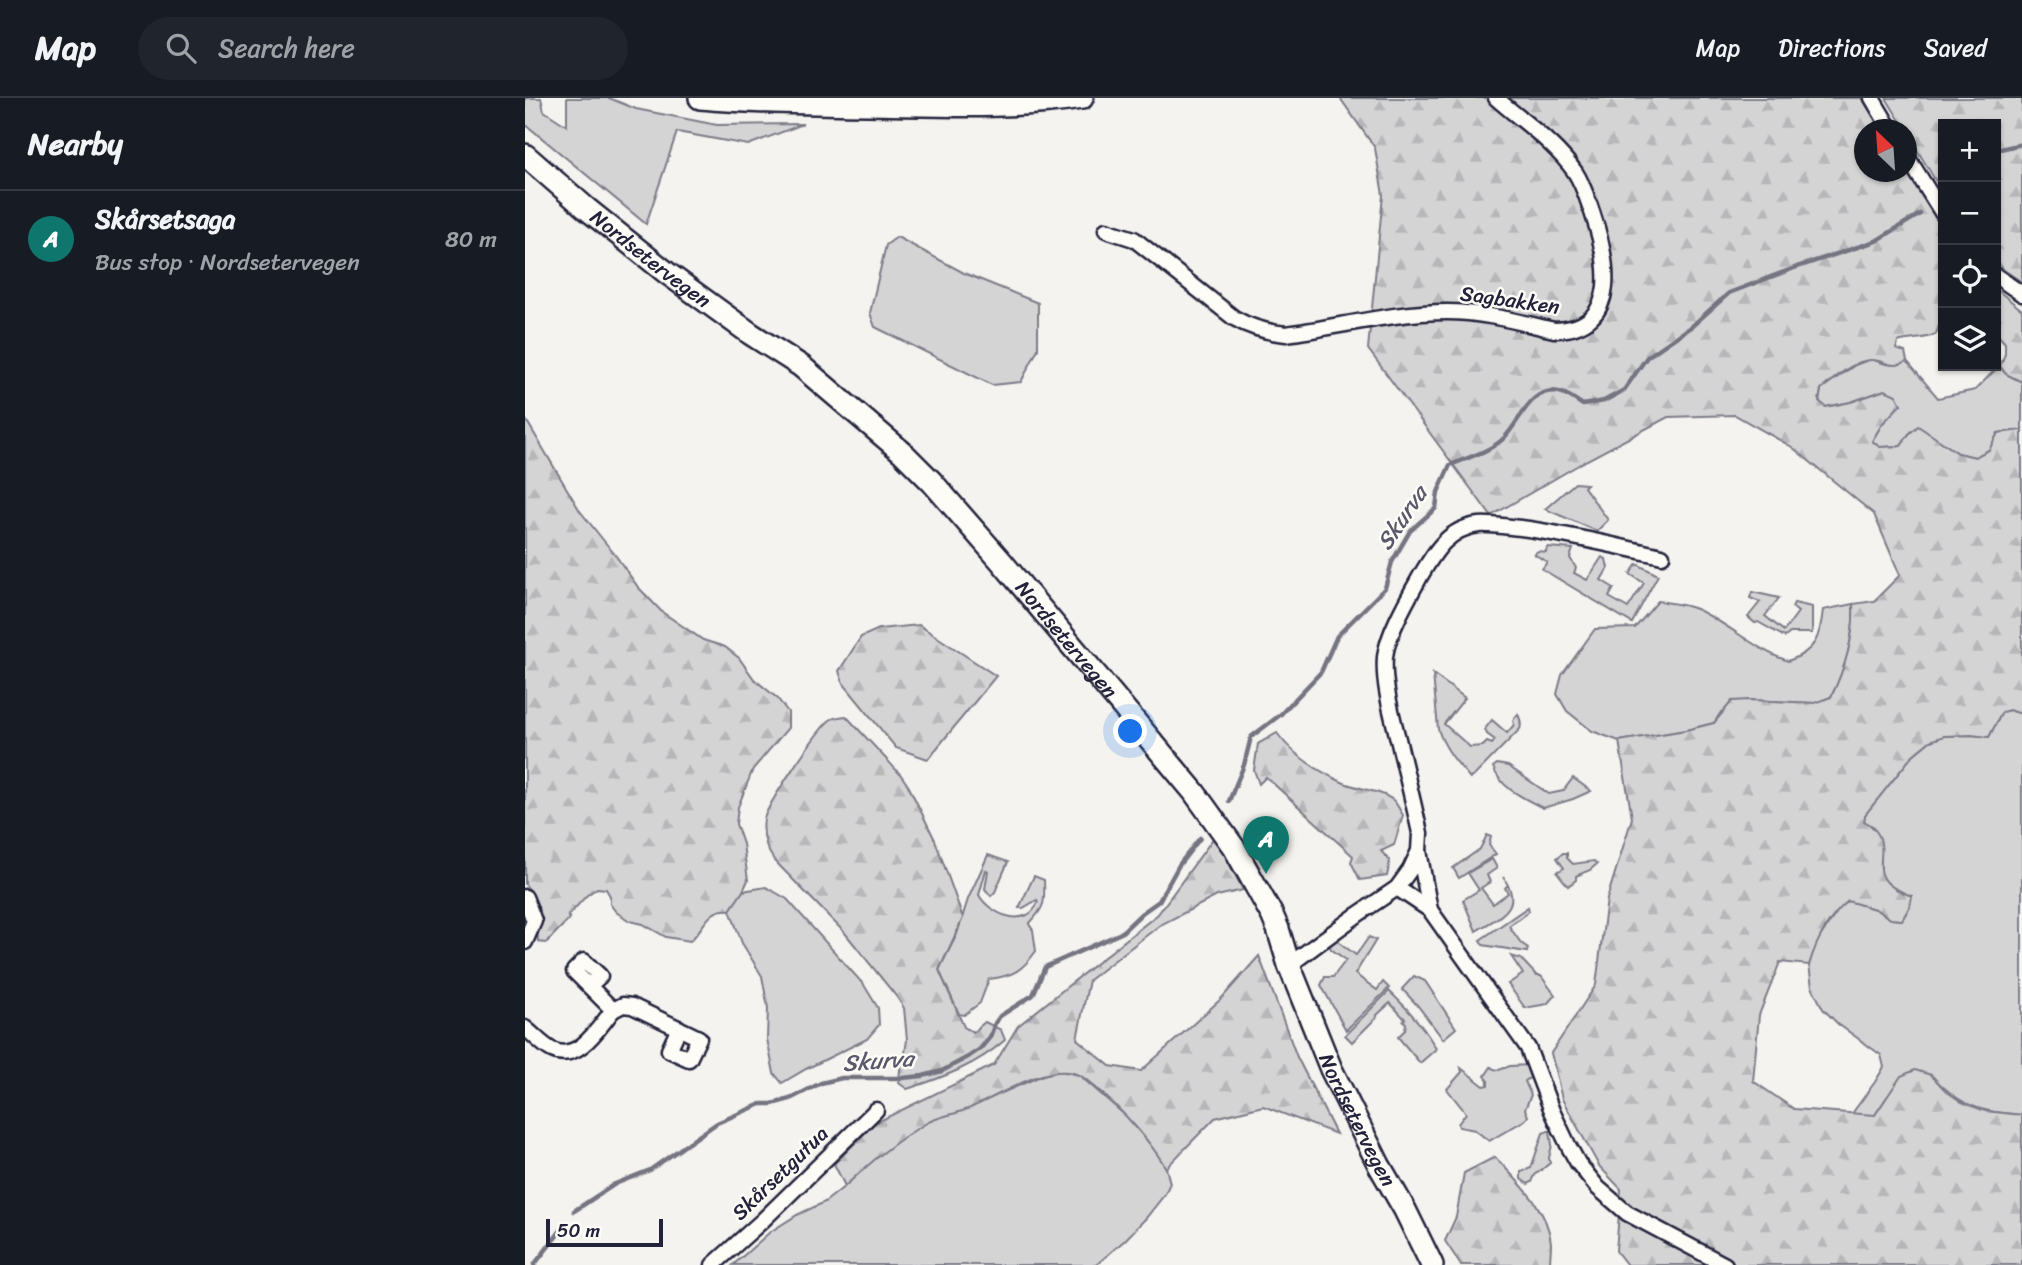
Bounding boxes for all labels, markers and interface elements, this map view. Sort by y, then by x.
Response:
search box [138,17,628,80]
text: Map [35,19,96,77]
text: Search here [218,25,355,71]
text: Map [1696,27,1740,69]
text: Directions [1778,27,1886,69]
text: Saved [1924,27,1987,69]
icon: search [162,29,200,67]
text: Nearby [28,117,123,171]
north arrow [1854,119,1917,182]
map controls [1938,119,2001,371]
button: + [1938,119,2001,182]
button: − [1938,182,2001,245]
text: Skårsetsaga [95,196,235,242]
street label: Nordsetervegen [581,199,720,318]
text: A [43,219,59,260]
text: 80 m [445,219,497,260]
text: Bus stop · Nordsetervegen [95,242,360,283]
button: locate [1938,245,2001,308]
street label: Sagbakken [1458,274,1562,326]
button: layers [1938,308,2001,371]
water label: Skurva [1365,474,1441,559]
street label: Nordsetervegen [1005,571,1128,707]
your location [1113,714,1147,748]
pin: A [1243,816,1289,874]
water label: Skurva [841,1038,918,1084]
street label: Nordsetervegen [1308,1047,1407,1194]
street label: Skårsetgutua [722,1116,838,1230]
text: 50 m [557,1214,600,1247]
scale bar [546,1216,663,1248]

